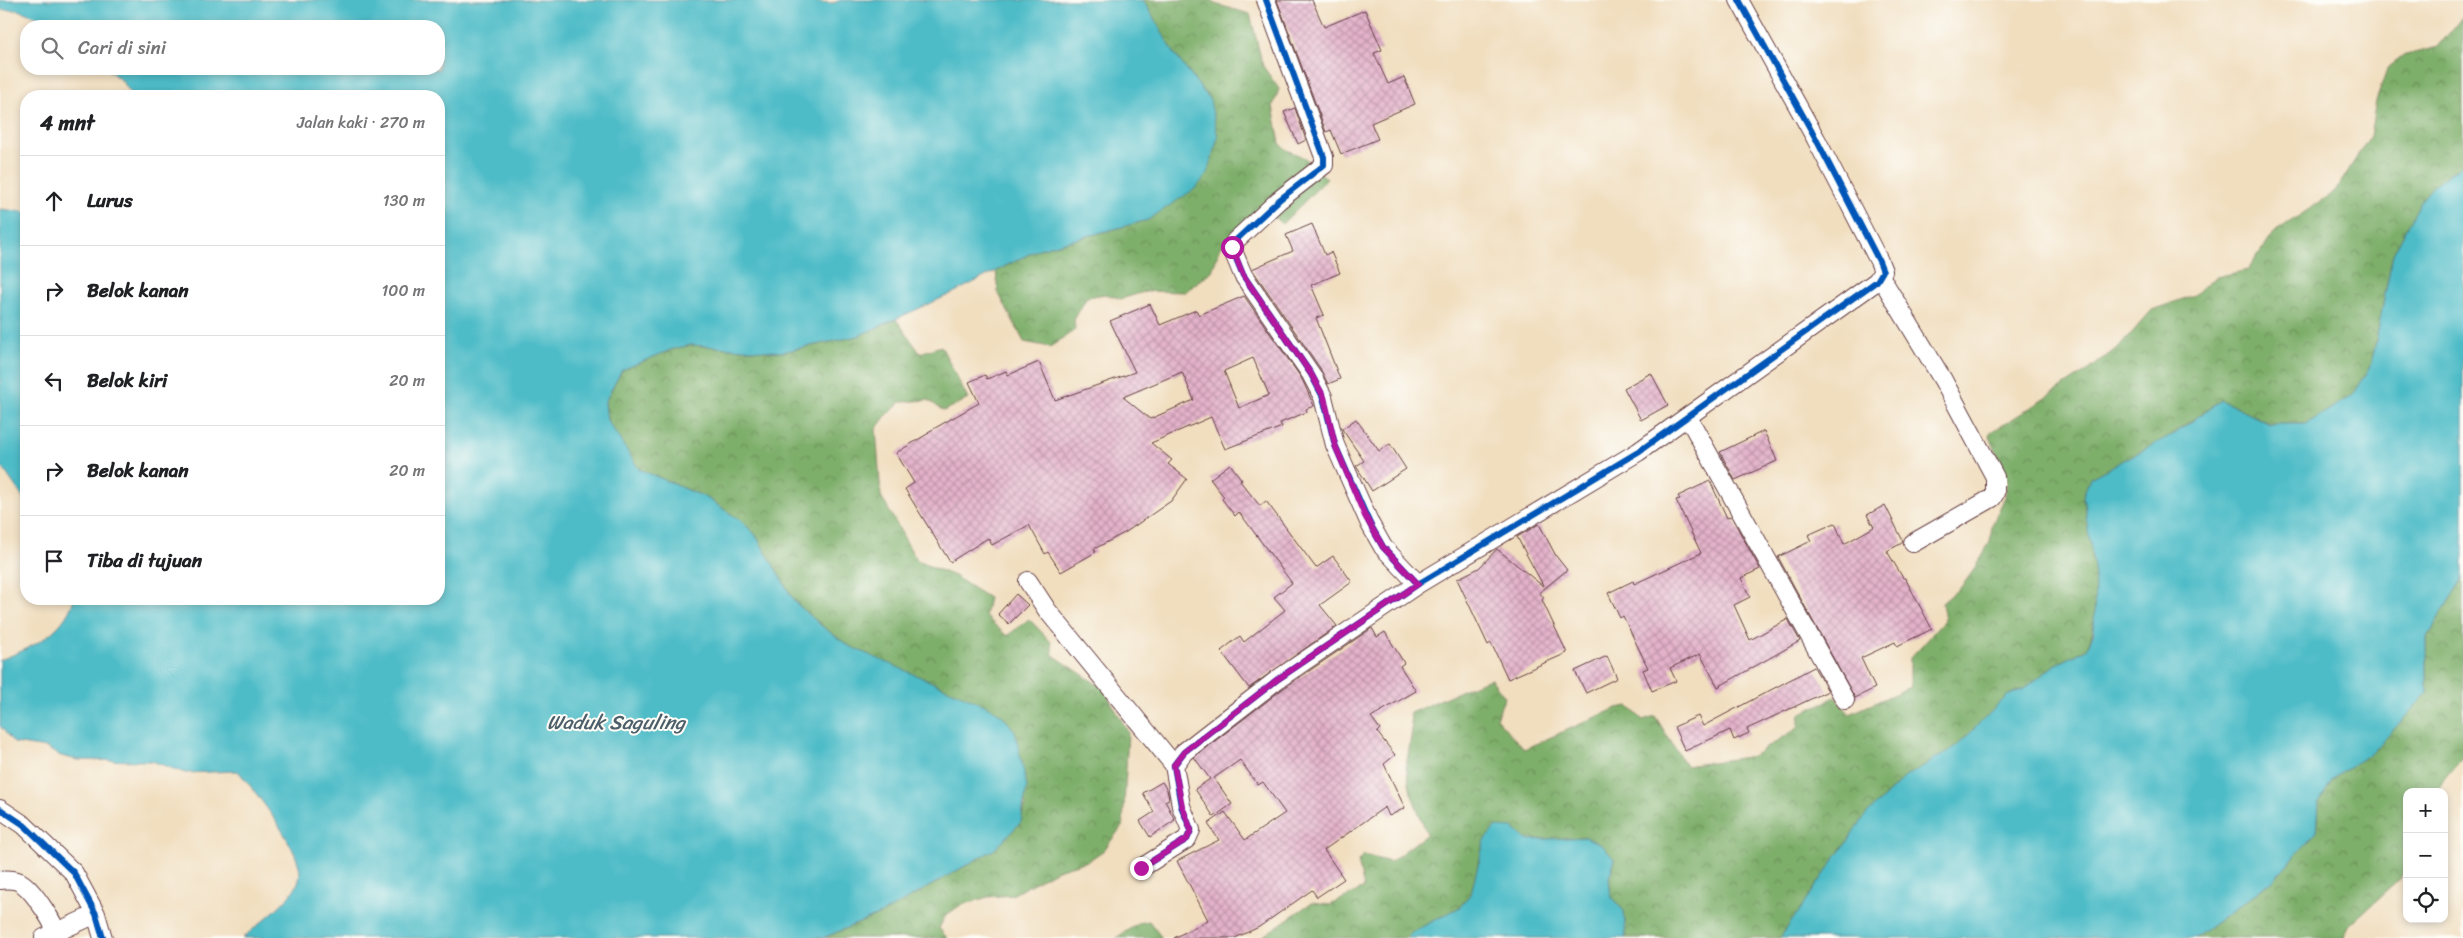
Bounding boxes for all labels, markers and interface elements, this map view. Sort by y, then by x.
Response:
search box [20,20,445,75]
text: Cari di sini [78,31,166,64]
icon: search [38,34,66,62]
text: 4 mnt [40,104,95,142]
text: Jalan kaki · 270 m [297,108,425,137]
text: Lurus [87,184,133,217]
text: 130 m [383,186,425,215]
icon: ahead [40,187,68,215]
route start [1221,236,1244,259]
text: Belok kanan [87,274,189,307]
text: 100 m [381,276,425,305]
icon: right [40,277,68,305]
text: Belok kiri [87,364,167,397]
text: 20 m [389,366,425,395]
icon: left [40,367,68,395]
text: Belok kanan [87,454,189,487]
text: 20 m [389,456,425,485]
icon: right [40,457,68,485]
text: Tiba di tujuan [87,544,202,577]
icon: arrive [40,547,68,575]
water label: Waduk Saguling [547,705,687,740]
map controls [2403,788,2448,923]
button: + [2403,788,2448,833]
button: − [2403,833,2448,878]
route end [1130,857,1153,880]
button: locate [2403,878,2448,923]

